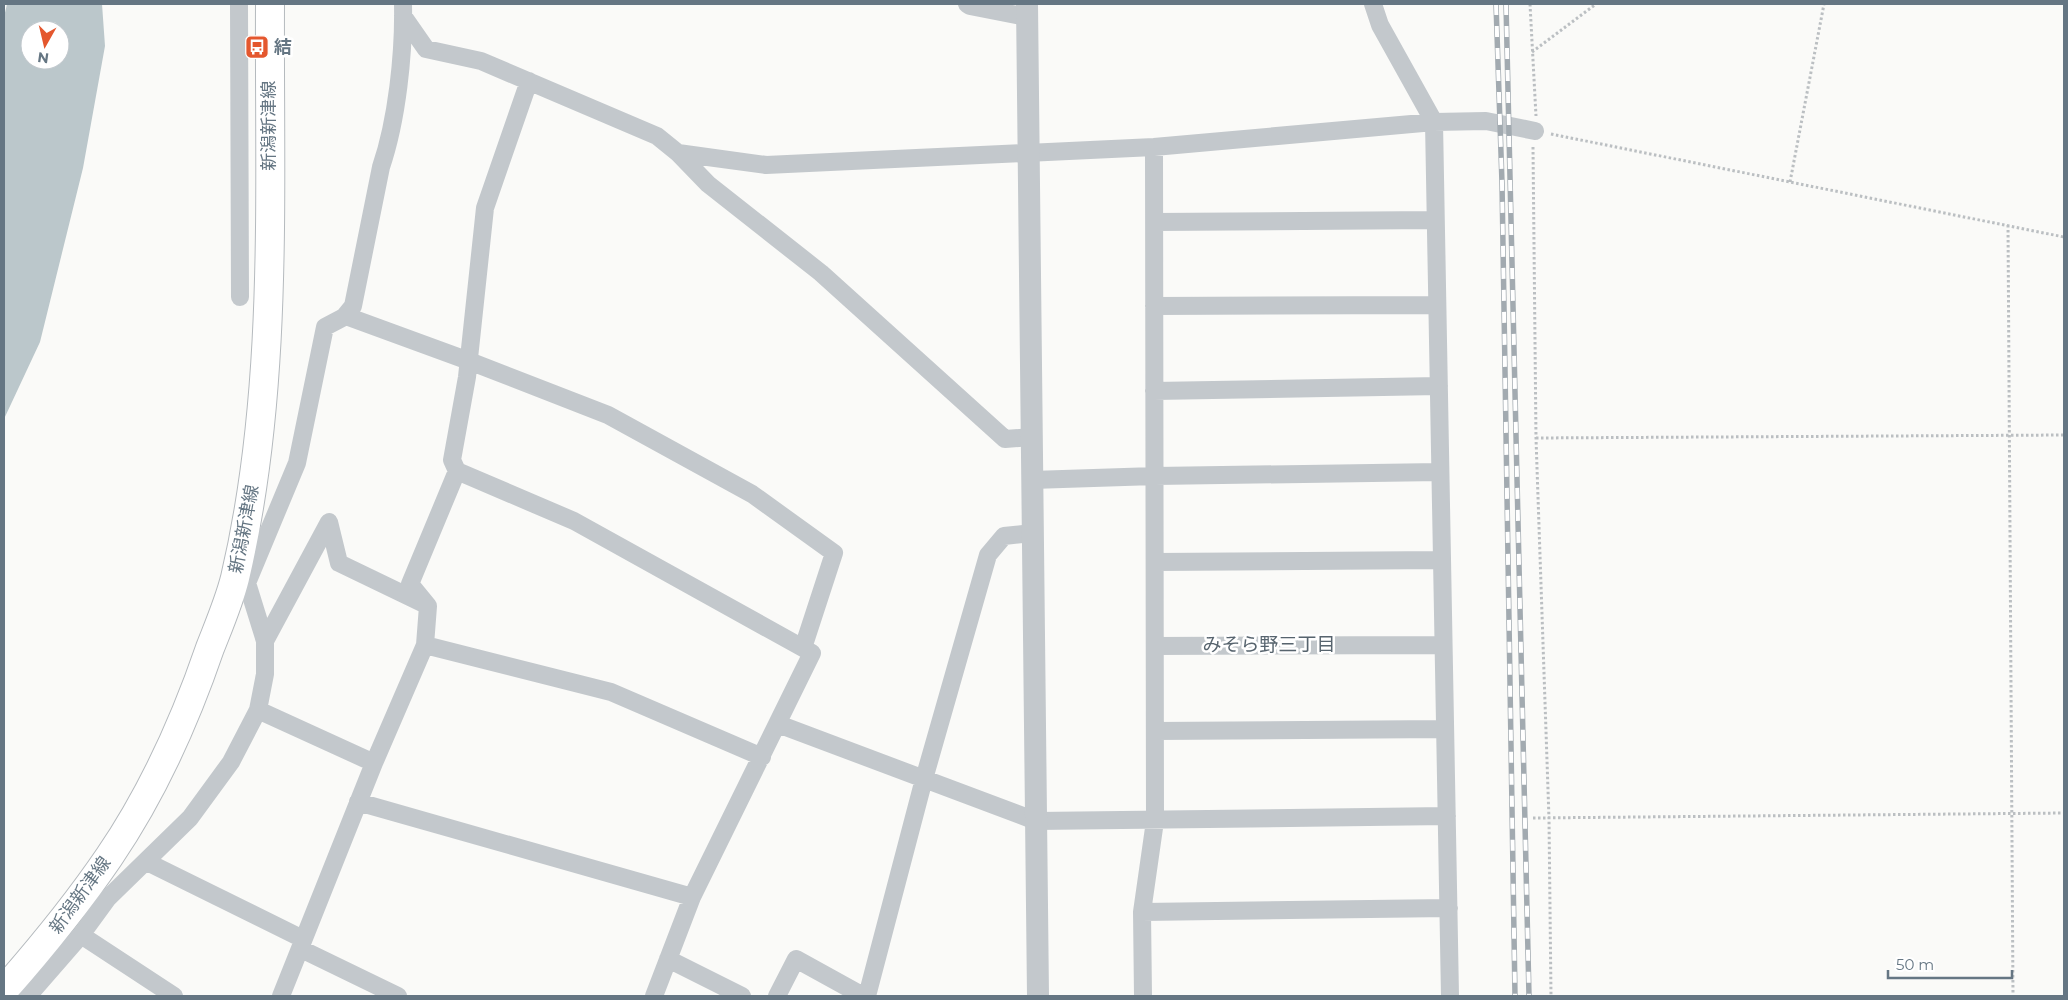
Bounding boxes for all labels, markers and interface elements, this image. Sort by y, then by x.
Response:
north arrow [20,20,70,70]
bus stop icon: 結 [244,34,270,60]
place label: 結 [274,36,292,58]
text: N [36,48,50,68]
street label: 新潟新津線 [258,81,280,171]
street label: 新潟新津線 [225,483,263,575]
district label: みそら野三丁目 [1202,633,1336,656]
street label: 新潟新津線 [45,852,115,938]
scale bar [1888,948,2012,980]
text: 50 m [1896,955,1934,974]

